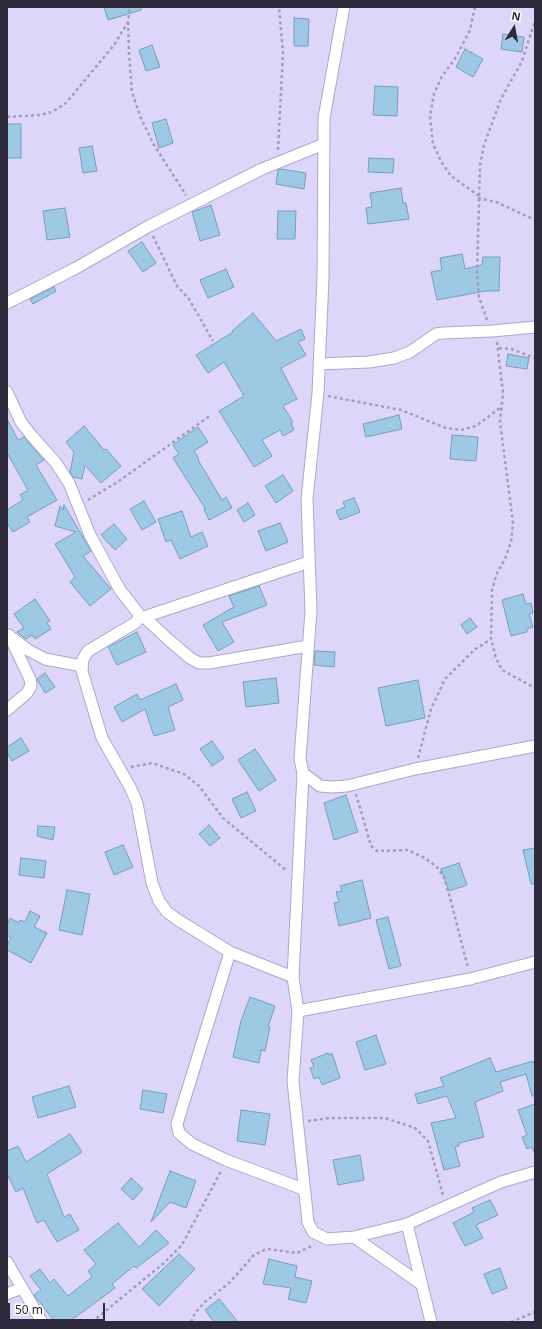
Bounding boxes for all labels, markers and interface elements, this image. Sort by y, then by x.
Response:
north arrow [494,8,534,48]
text: N [511,8,522,24]
scale bar [10,1295,107,1321]
text: 50 m [15,1301,43,1318]

